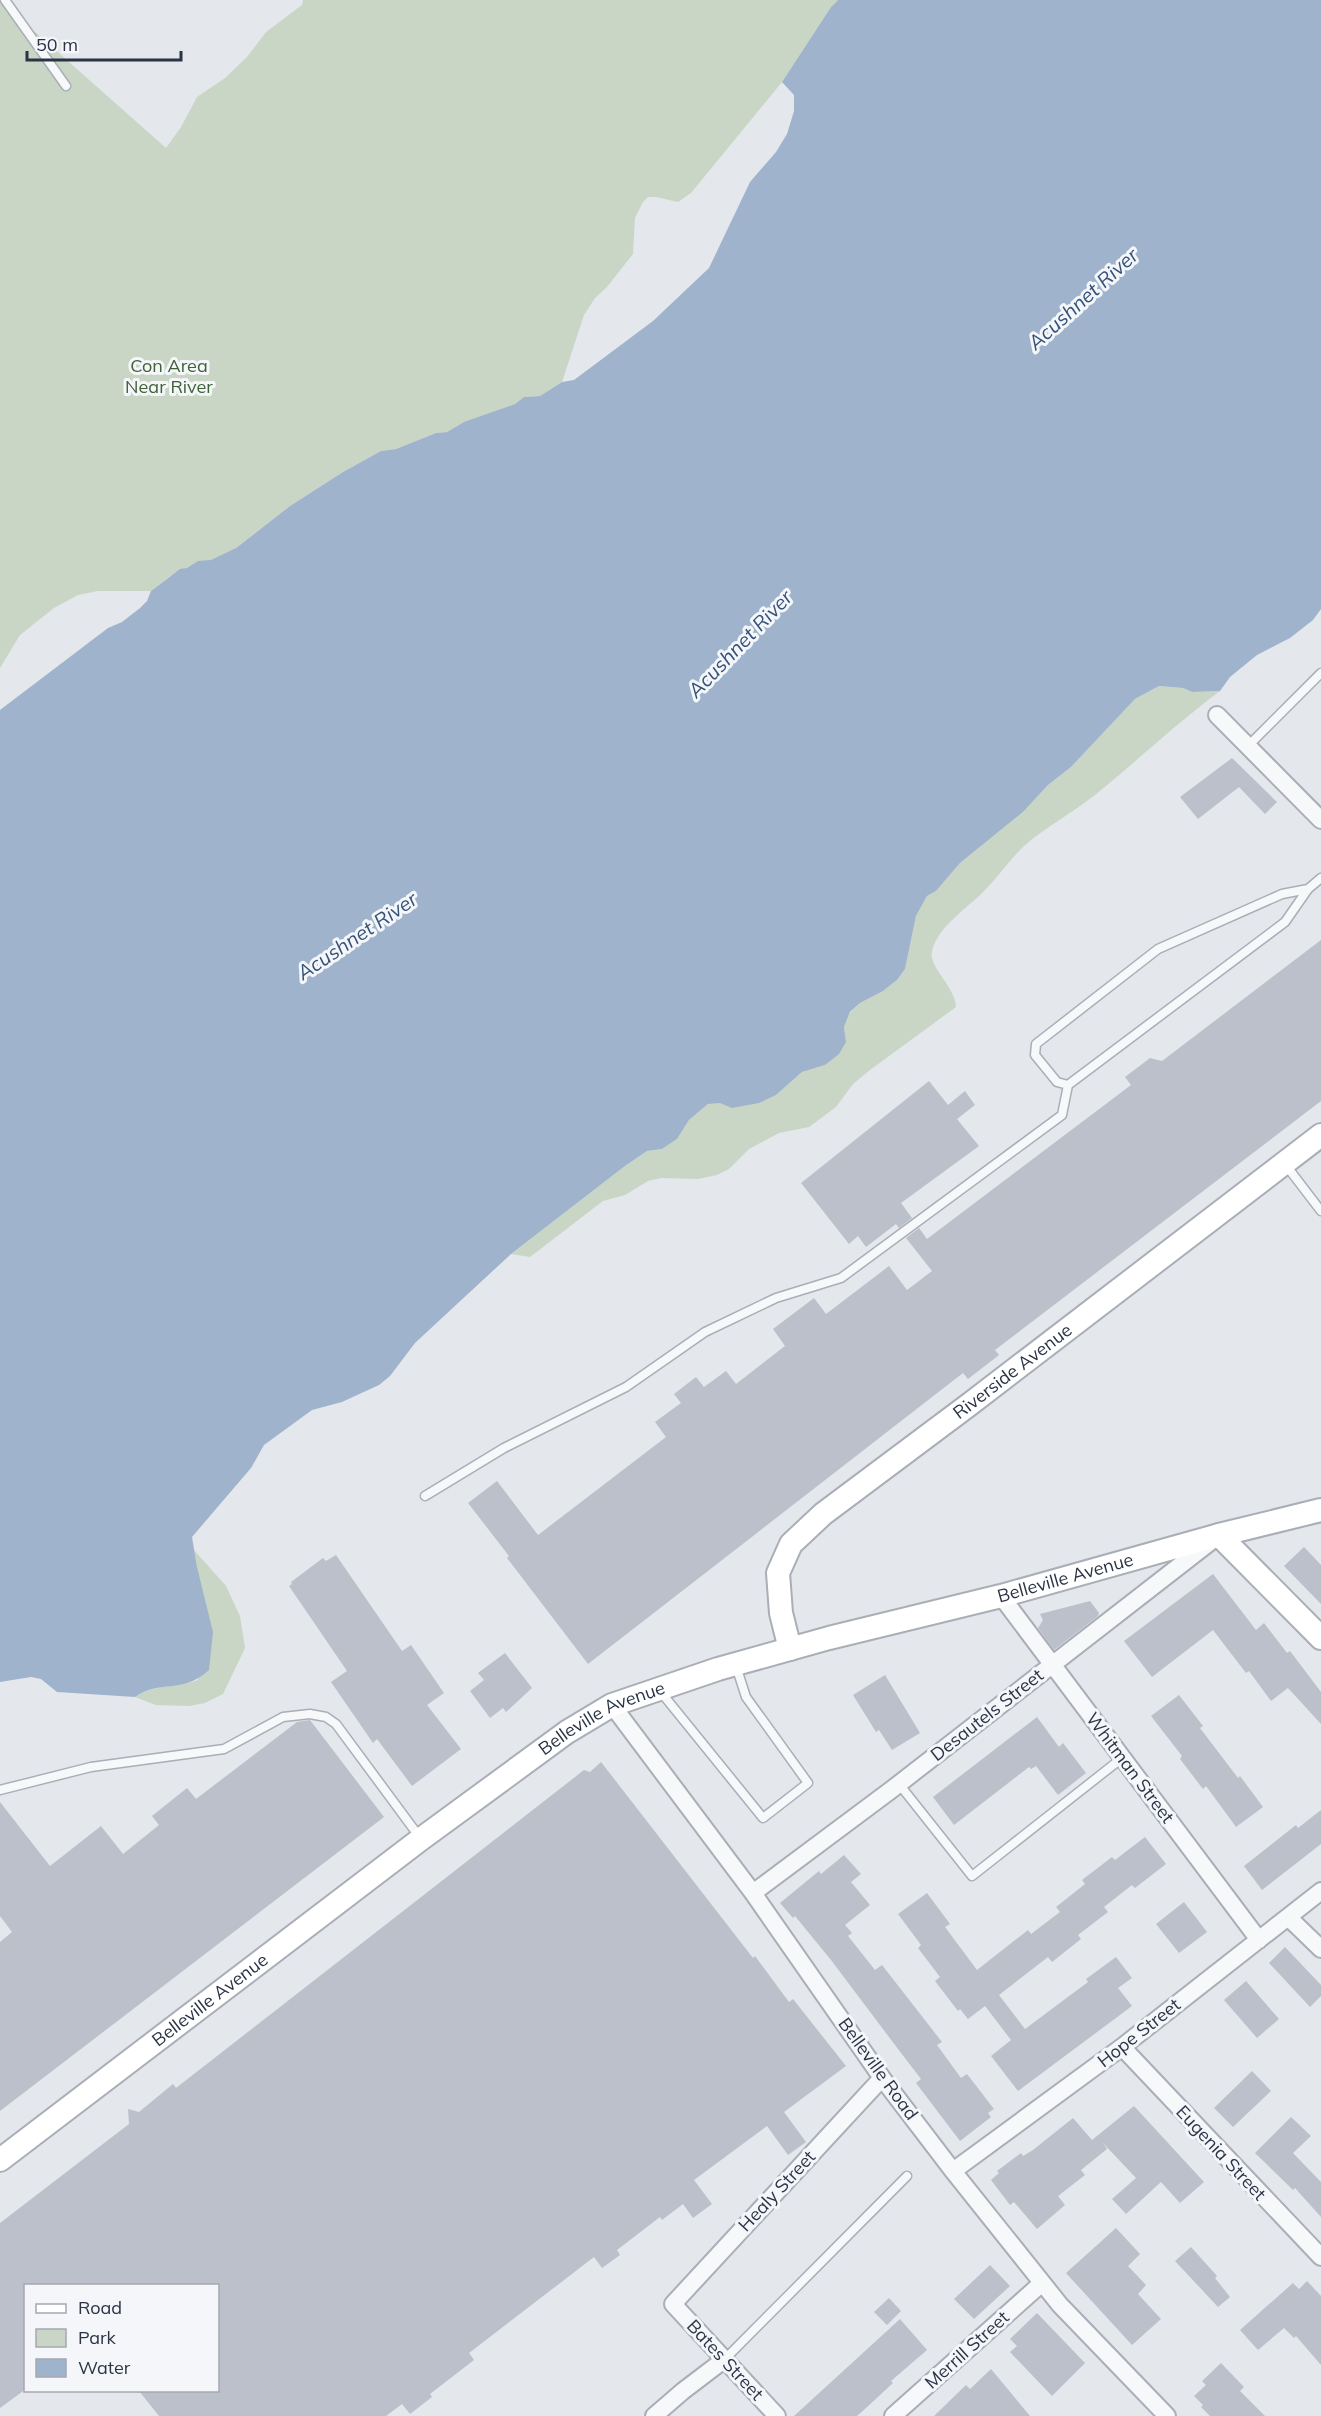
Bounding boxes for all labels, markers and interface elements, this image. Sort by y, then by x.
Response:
scale bar [27,24,182,62]
text: 50 m [36,33,78,56]
water label: Acushnet River [1022,242,1143,355]
park label: Con Area Near River [125,354,213,398]
water label: Acushnet River [681,584,798,703]
water label: Acushnet River [291,886,422,986]
street label: Riverside Avenue [948,1318,1076,1424]
street label: Belleville Avenue [995,1548,1136,1607]
street label: Desautels Street [926,1663,1048,1766]
street label: Belleville Avenue [534,1676,668,1760]
street label: Whitman Street [1081,1708,1180,1828]
street label: Belleville Avenue [147,1948,272,2051]
street label: Hope Street [1093,1993,1185,2072]
street label: Belleville Road [833,2013,923,2125]
street label: Eugenia Street [1171,2100,1271,2205]
street label: Healy Street [733,2145,820,2236]
legend [24,2284,219,2392]
text: Road [78,2296,122,2319]
street label: Merrill Street [920,2306,1014,2394]
street label: Bates Street [682,2314,769,2405]
text: Park [78,2326,117,2349]
text: Water [78,2356,131,2379]

